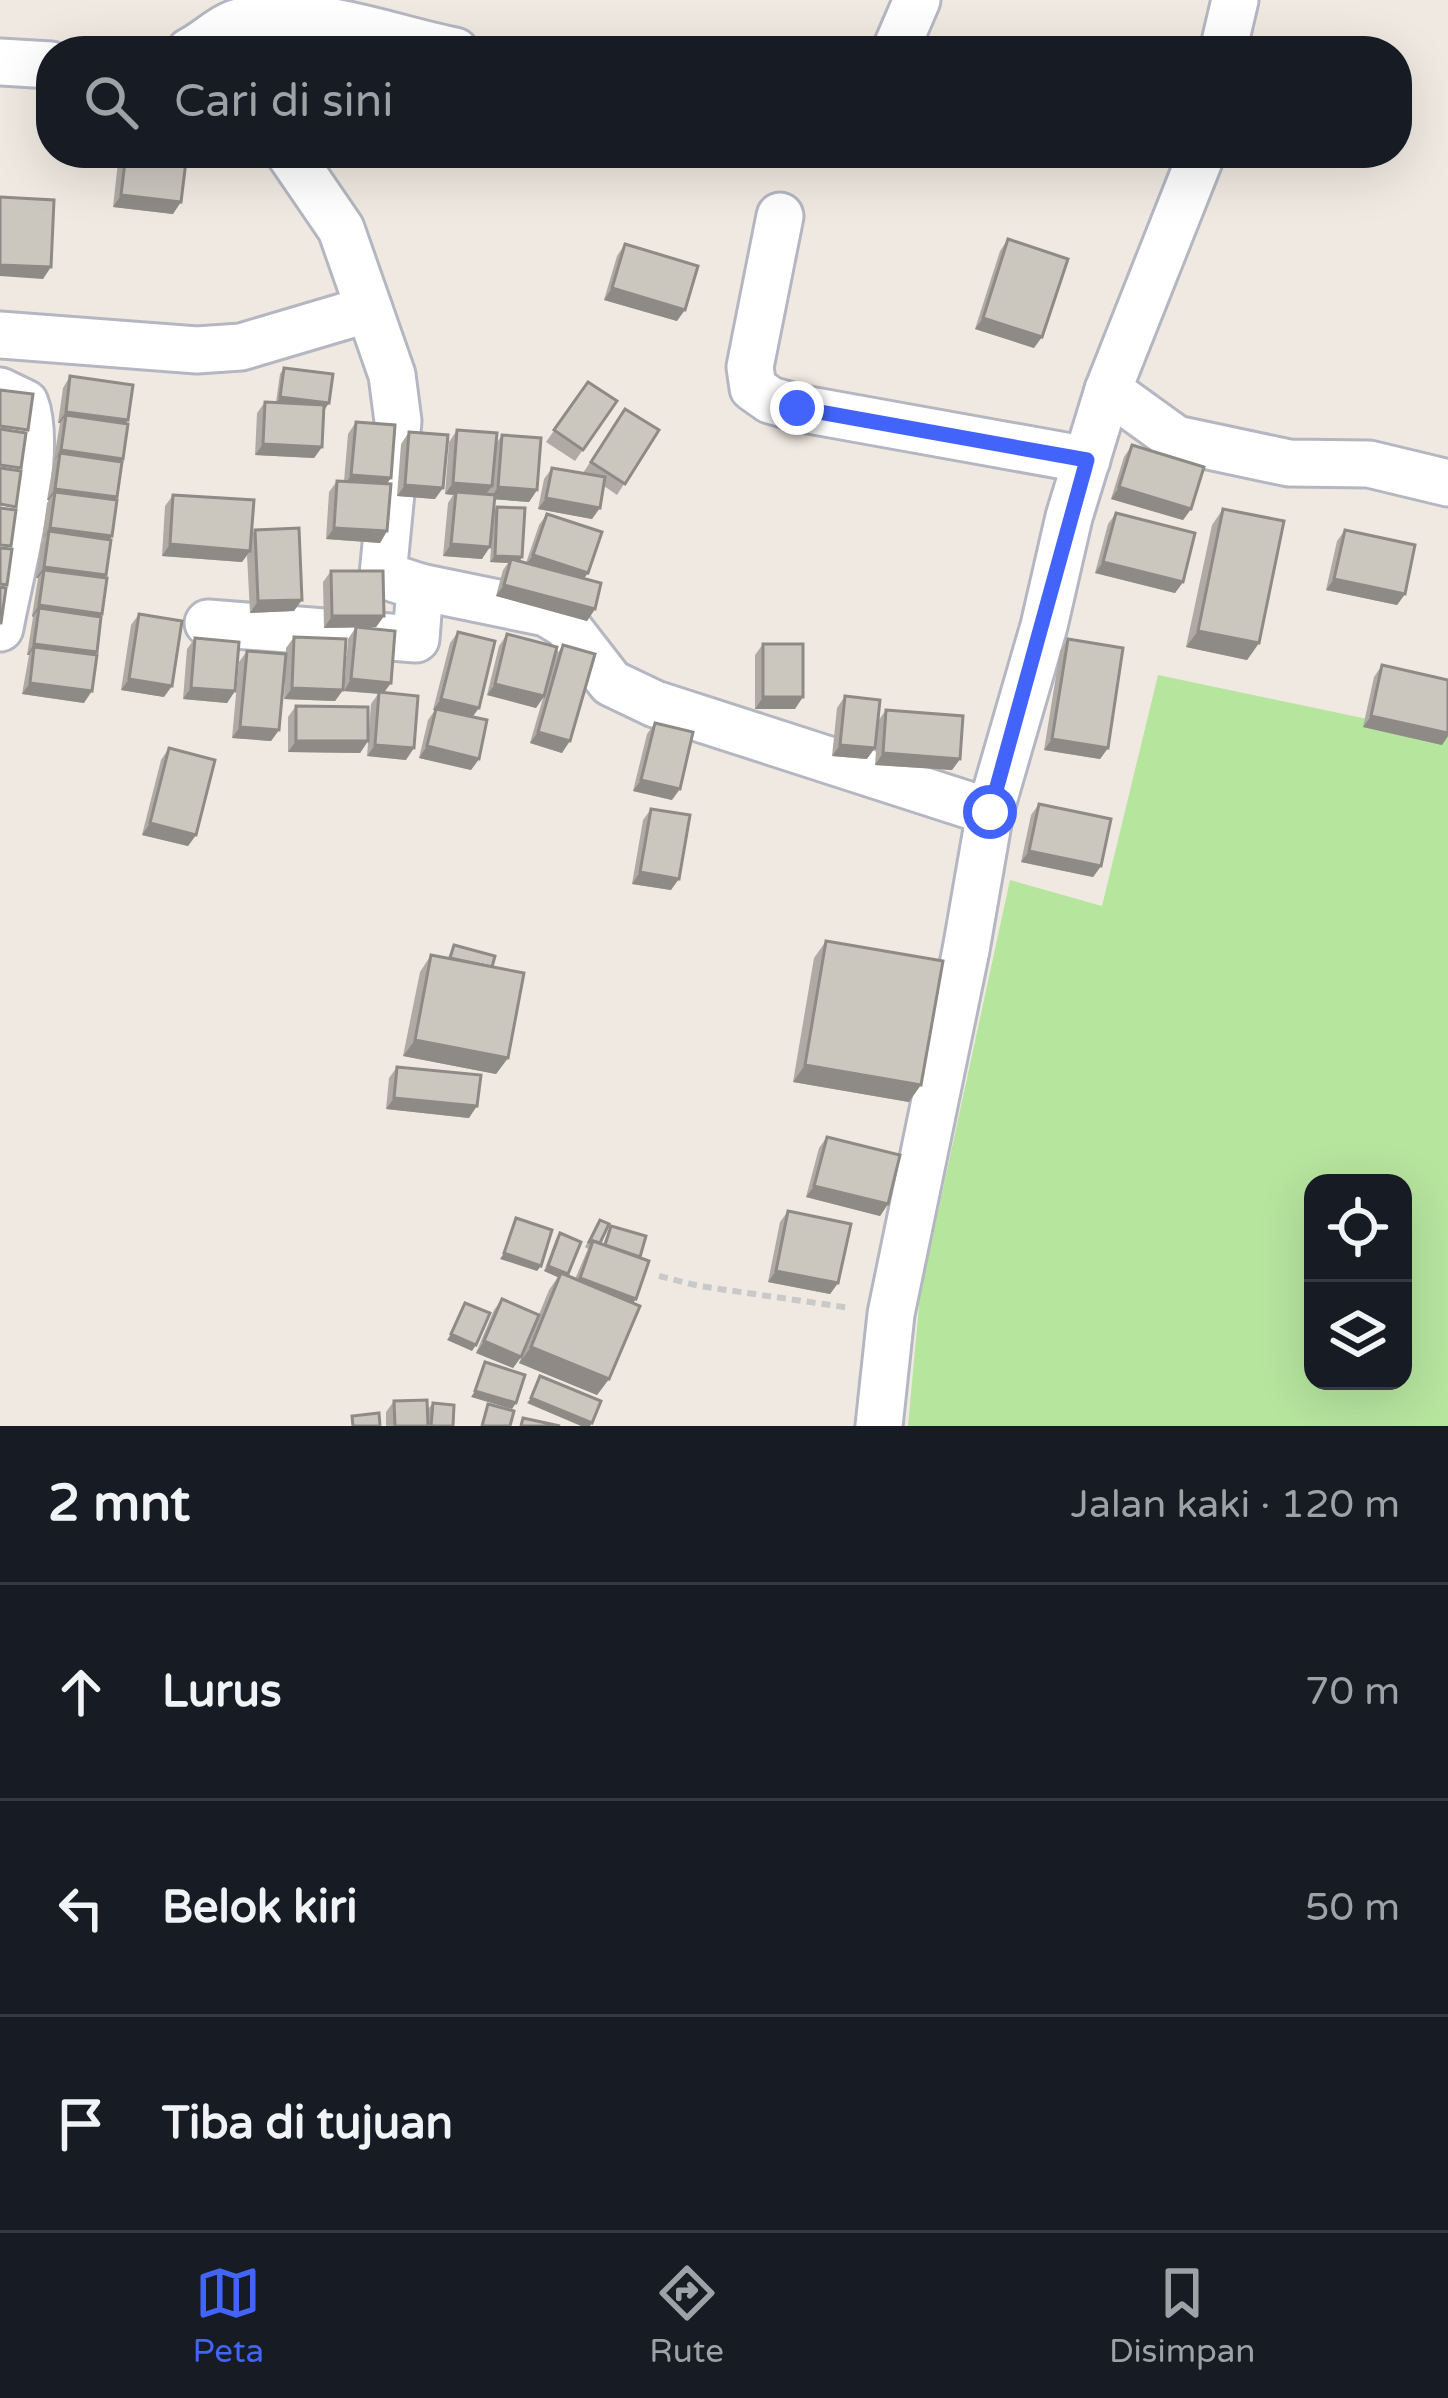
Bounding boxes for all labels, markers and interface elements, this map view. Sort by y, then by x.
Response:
search box [36,36,1412,168]
icon: search [78,69,144,135]
text: Cari di sini [174,75,393,129]
route end [770,381,824,435]
route start [963,785,1017,839]
map controls [1304,1174,1412,1390]
button: locate [1304,1174,1412,1282]
button: layers [1304,1282,1412,1390]
text: 2 mnt [48,1473,190,1535]
text: Jalan kaki · 120 m [1071,1481,1400,1528]
icon: ahead [48,1659,114,1725]
text: Lurus [162,1665,282,1719]
text: 70 m [1305,1668,1400,1715]
icon: left [48,1875,114,1941]
text: Belok kiri [162,1881,357,1935]
text: 50 m [1305,1884,1400,1931]
icon: arrive [48,2091,114,2157]
text: Tiba di tujuan [162,2097,453,2151]
tab: Peta [193,2260,264,2371]
tab: Rute [649,2260,724,2371]
tab: Disimpan [1109,2260,1255,2371]

